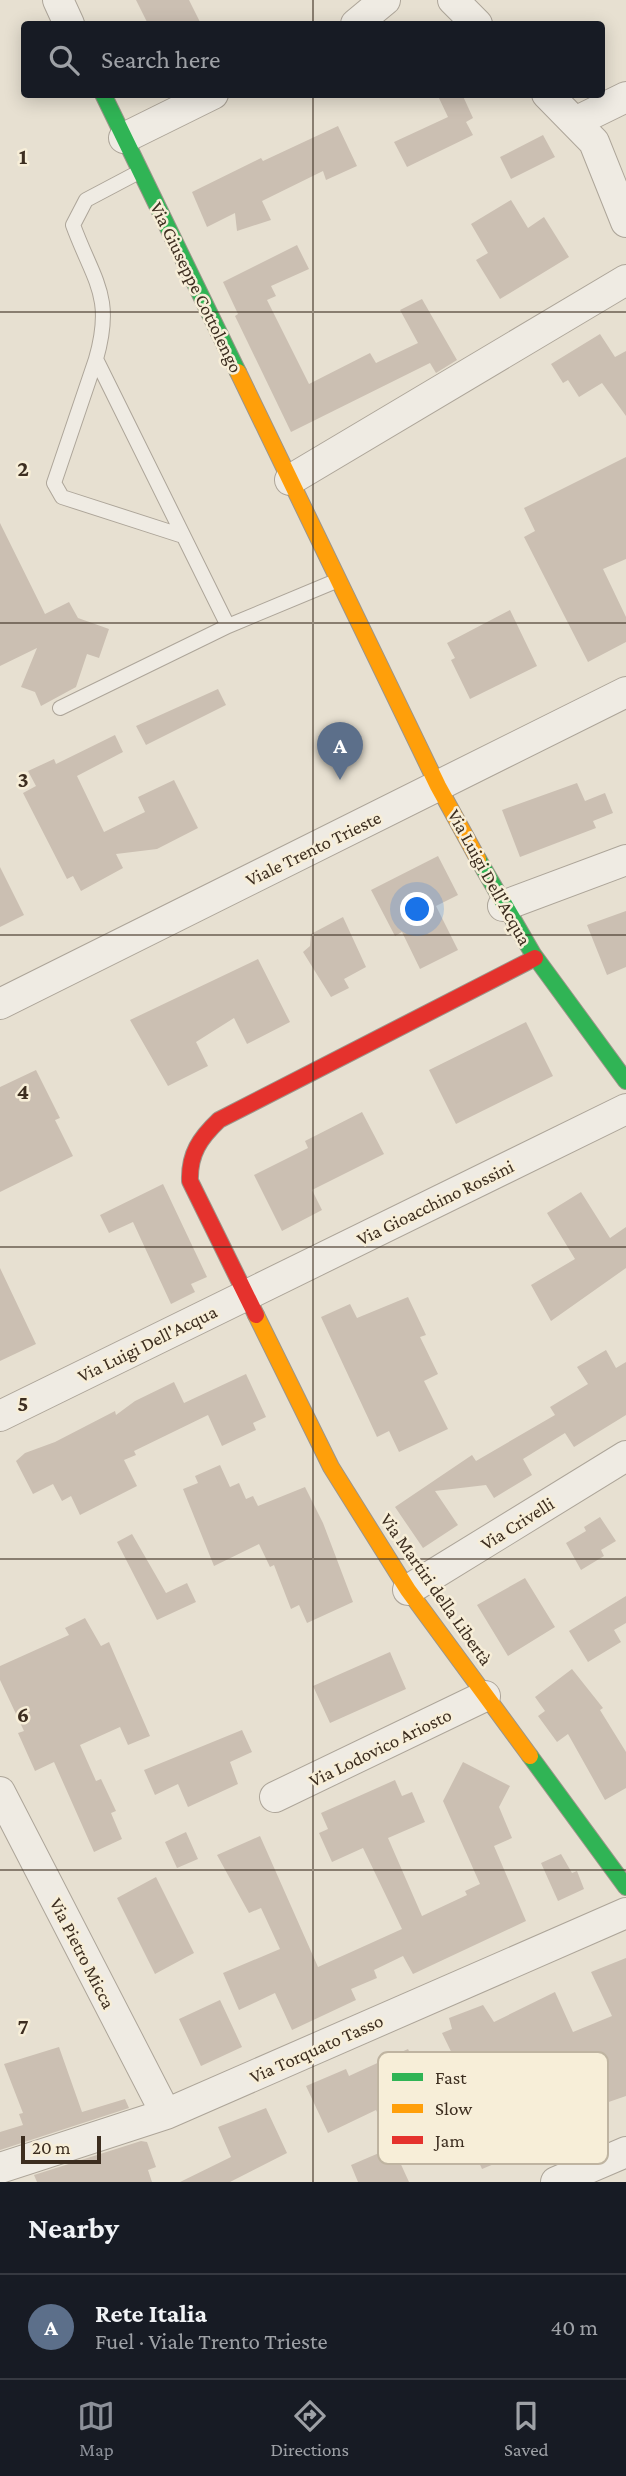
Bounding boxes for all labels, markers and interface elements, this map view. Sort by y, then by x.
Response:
search box [21,21,605,98]
icon: search [45,41,83,79]
text: Search here [101,45,220,74]
text: 1 [19,143,28,169]
street label: Via Giuseppe Cottolengo [146,199,247,376]
text: 2 [17,455,29,481]
pin: A [317,722,363,780]
text: 3 [17,766,29,792]
street label: Via Luigi Dell'Acqua [443,805,536,949]
street label: Viale Trento Trieste [242,807,384,890]
your location [400,892,434,926]
text: 4 [17,1078,29,1104]
street label: Via Gioacchino Rossini [353,1155,517,1250]
street label: Via Luigi Dell'Acqua [74,1301,220,1386]
text: 5 [17,1390,29,1416]
street label: Via Crivelli [477,1493,558,1554]
street label: Via Martiri della Libertà [376,1509,497,1670]
text: 6 [17,1701,29,1727]
street label: Via Lodovico Ariosto [306,1704,455,1791]
street label: Via Pietro Micca [46,1894,120,2012]
street label: Via Torquato Tasso [246,2010,386,2087]
text: 7 [17,2013,29,2039]
legend [378,2052,608,2164]
text: Fast [435,2067,467,2088]
text: Slow [435,2098,472,2119]
text: Jam [433,2130,465,2151]
scale bar [21,2133,102,2165]
text: 20 m [32,2137,71,2158]
text: Nearby [28,2211,119,2244]
text: Rete Italia [95,2299,207,2328]
text: A [44,2314,58,2340]
text: 40 m [550,2314,598,2340]
text: Fuel · Viale Trento Trieste [95,2328,328,2354]
tab: Map [77,2397,115,2460]
tab: Directions [270,2397,349,2460]
tab: Saved [504,2397,549,2460]

